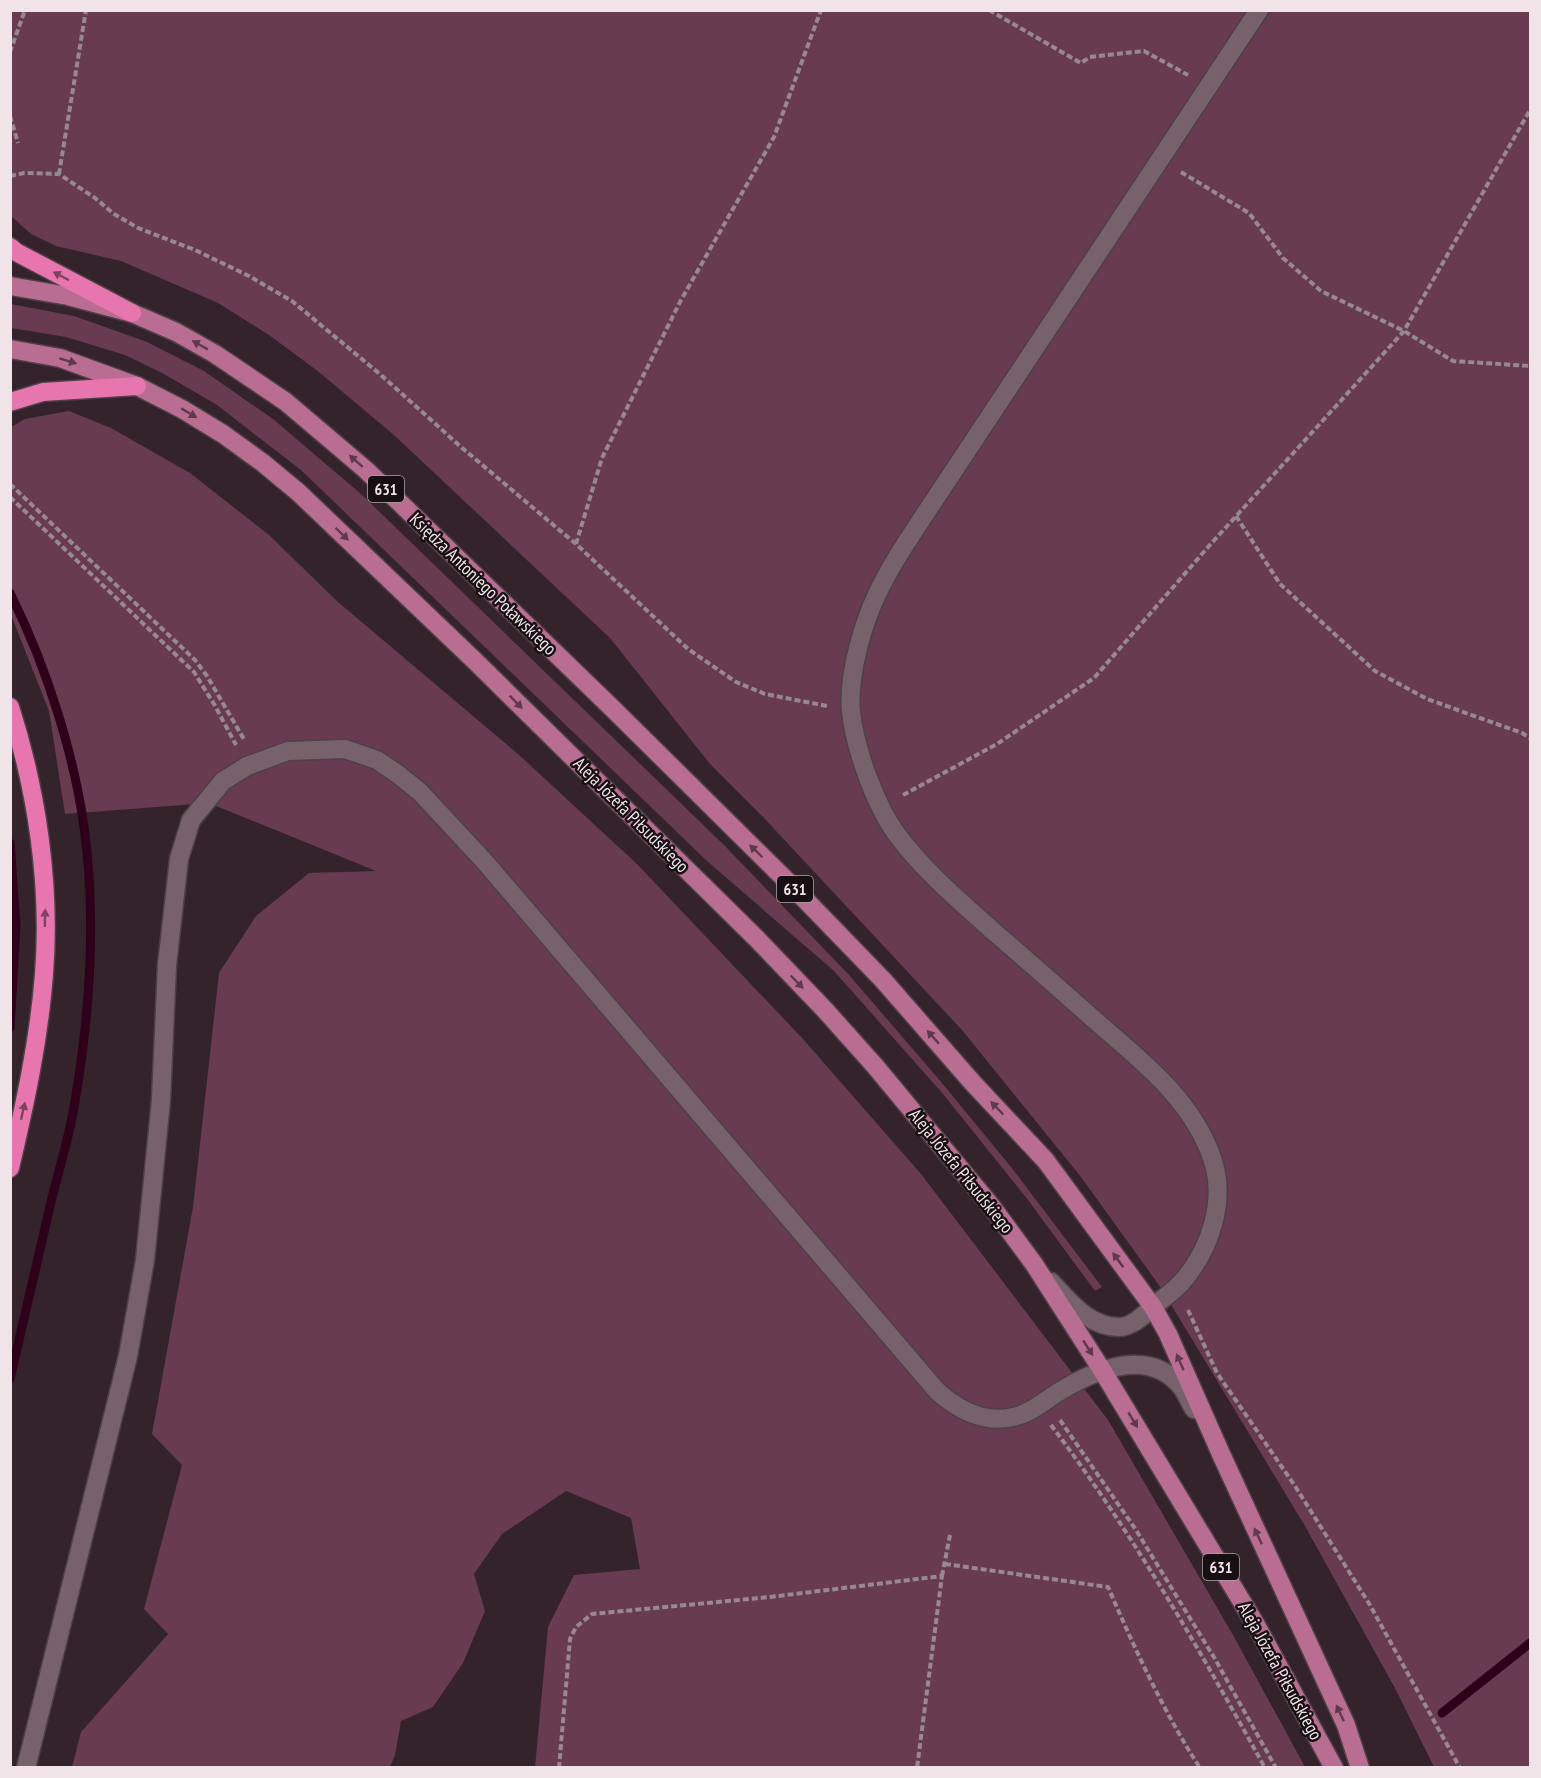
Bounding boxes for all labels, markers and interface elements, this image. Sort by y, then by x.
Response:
one-way arrow [53,271,70,280]
one-way arrow [191,340,208,350]
one-way arrow [59,357,77,366]
one-way arrow [181,408,197,419]
one-way arrow [349,455,364,468]
road number: 631 [368,476,404,502]
street label: Księdza Antoniego Poławskiego [405,508,562,660]
one-way arrow [334,526,348,540]
one-way arrow [509,695,523,709]
street label: Aleja Józefa Piłsudskiego [569,752,694,877]
one-way arrow [749,844,763,858]
road number: 631 [777,876,813,902]
one-way arrow [40,908,50,927]
one-way arrow [790,974,804,989]
one-way arrow [926,1030,940,1045]
one-way arrow [990,1100,1004,1115]
one-way arrow [19,1102,29,1120]
street label: Aleja Józefa Piłsudskiego [904,1104,1019,1238]
one-way arrow [1112,1252,1124,1268]
one-way arrow [1083,1340,1094,1356]
one-way arrow [1175,1352,1185,1370]
one-way arrow [1127,1412,1138,1428]
one-way arrow [1254,1527,1263,1544]
road number: 631 [1203,1554,1239,1580]
street label: Aleja Józefa Piłsudskiego [1233,1598,1328,1744]
one-way arrow [1335,1703,1345,1721]

